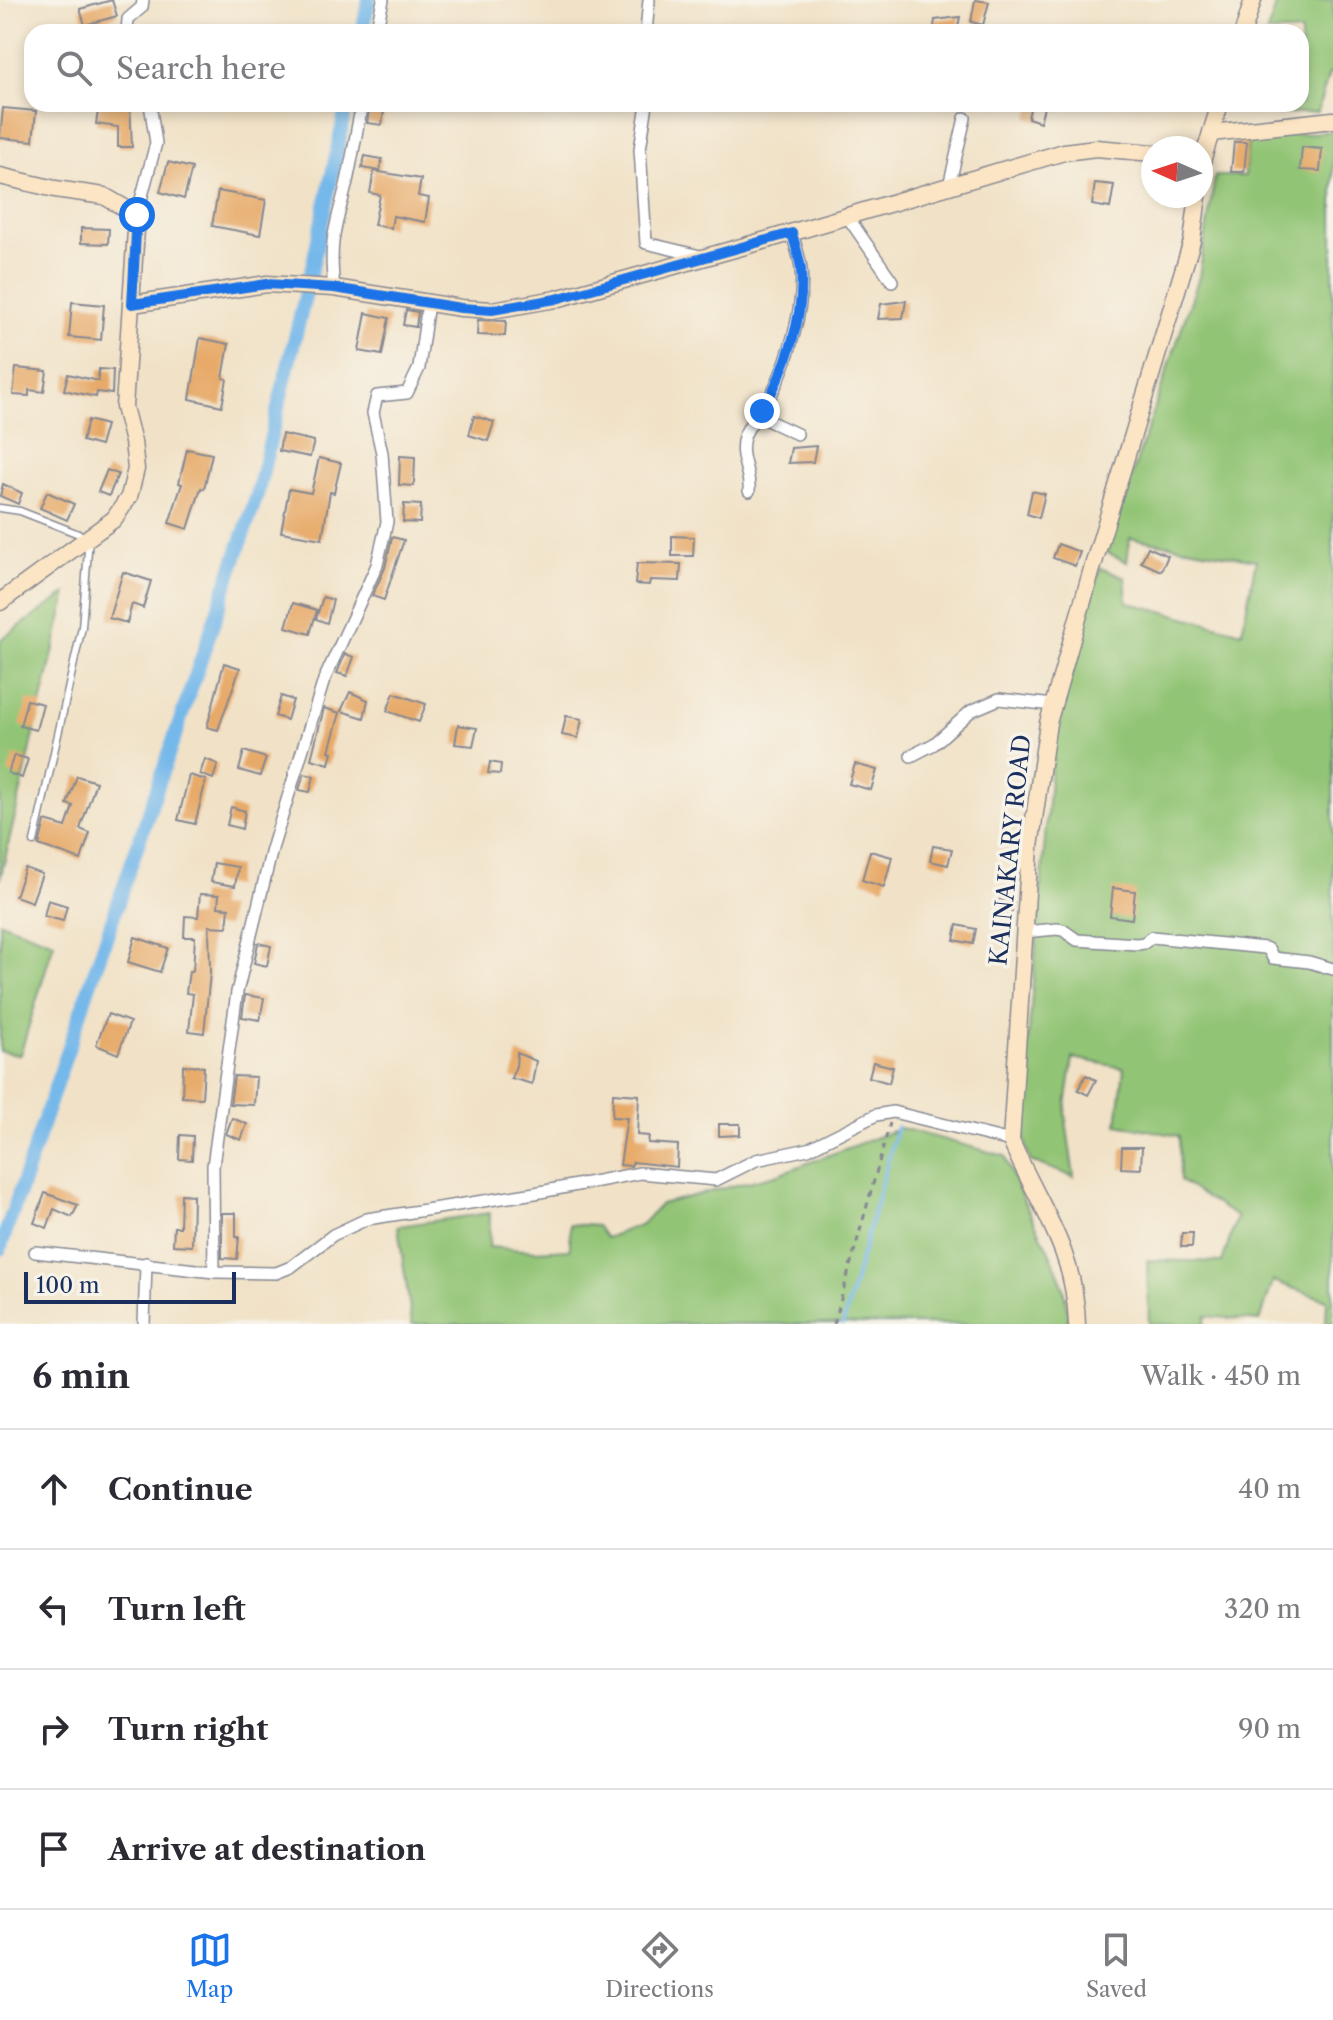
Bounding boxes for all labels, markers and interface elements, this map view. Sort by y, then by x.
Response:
search box [24,24,1309,112]
icon: search [52,46,96,90]
text: Search here [116,50,286,87]
north arrow [1141,136,1213,208]
route start [119,197,155,233]
route end [744,393,780,429]
street label: KAINAKARY ROAD [983,733,1037,967]
scale bar [24,1268,236,1304]
text: 100 m [36,1272,99,1299]
text: 6 min [32,1355,130,1397]
text: Walk · 450 m [1141,1360,1301,1392]
icon: ahead [32,1467,76,1511]
text: Continue [108,1471,253,1508]
text: 40 m [1238,1473,1301,1505]
icon: left [32,1587,76,1631]
text: Turn left [108,1591,245,1628]
text: 320 m [1224,1593,1301,1625]
icon: right [32,1707,76,1751]
text: Turn right [108,1711,268,1748]
text: 90 m [1238,1713,1301,1745]
icon: arrive [32,1827,76,1871]
text: Arrive at destination [108,1831,426,1868]
tab: Map [186,1928,233,2003]
tab: Directions [605,1928,714,2003]
tab: Saved [1086,1928,1147,2003]

